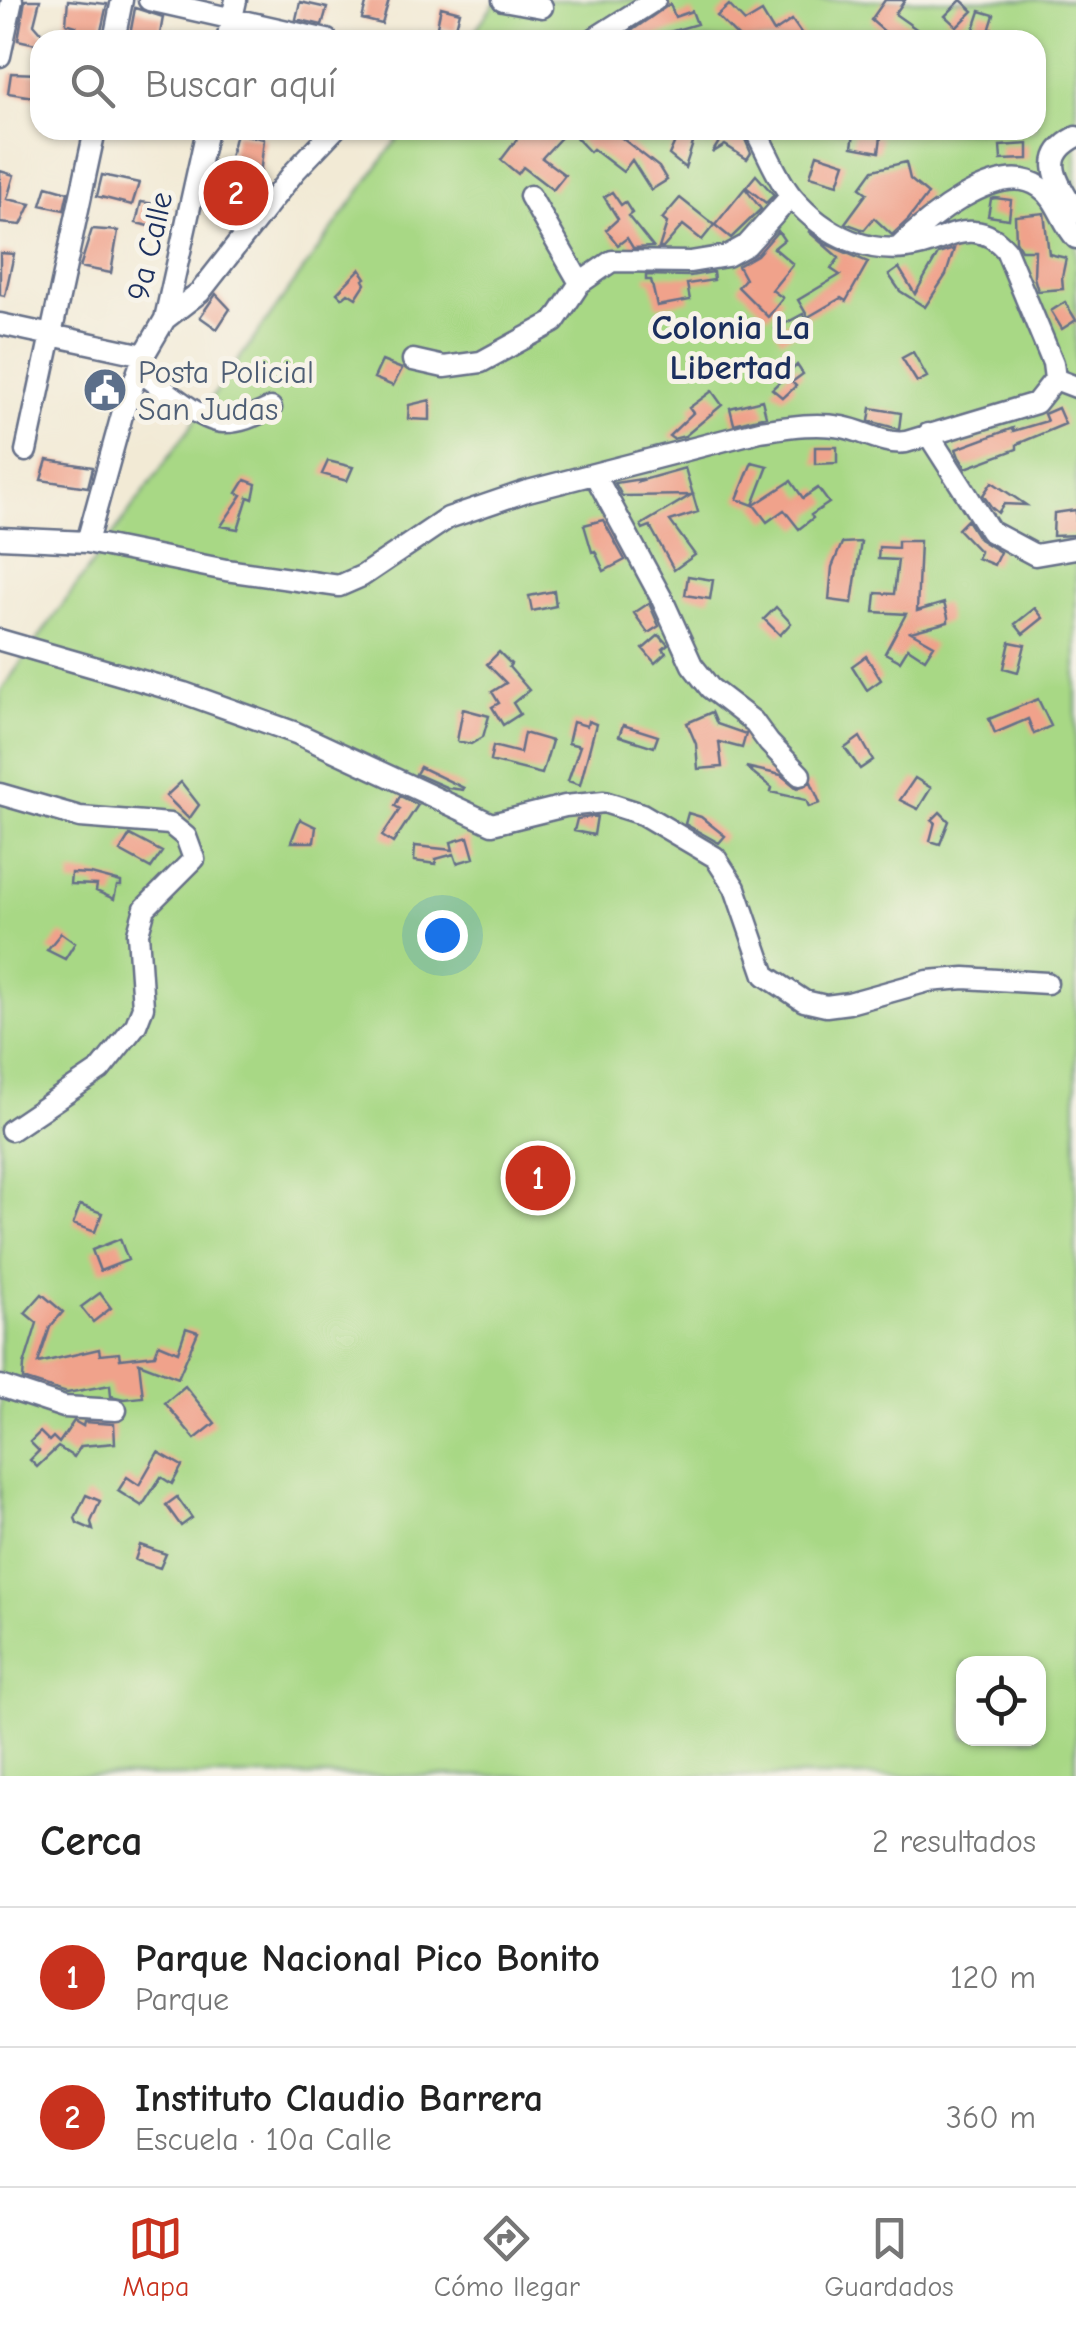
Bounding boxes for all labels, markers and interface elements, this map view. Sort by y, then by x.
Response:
search box [30,30,1046,140]
icon: search [65,58,120,113]
text: Buscar aquí [145,63,337,107]
pin: 2 [204,156,268,230]
street label: 9a Calle [120,188,180,304]
district label: Colonia La Libertad [652,307,810,388]
place label: Posta Policial San Judas [138,354,314,428]
public building icon: Posta Policial San Judas [82,367,128,413]
your location [417,910,468,961]
pin: 1 [506,1140,570,1216]
map controls [956,1656,1046,1746]
button: locate [956,1656,1046,1746]
text: Cerca [40,1817,143,1866]
text: 2 resultados [872,1823,1036,1860]
text: Parque Nacional Pico Bonito [135,1937,600,1981]
text: 1 [66,1959,79,1996]
text: 120 m [950,1959,1036,1996]
text: Parque [135,1981,229,2018]
text: Instituto Claudio Barrera [135,2077,543,2121]
text: 2 [65,2099,80,2136]
text: 360 m [946,2099,1036,2136]
text: Escuela · 10a Calle [135,2121,391,2158]
tab: Mapa [122,2211,189,2303]
tab: Cómo llegar [434,2211,580,2303]
tab: Guardados [824,2211,954,2303]

